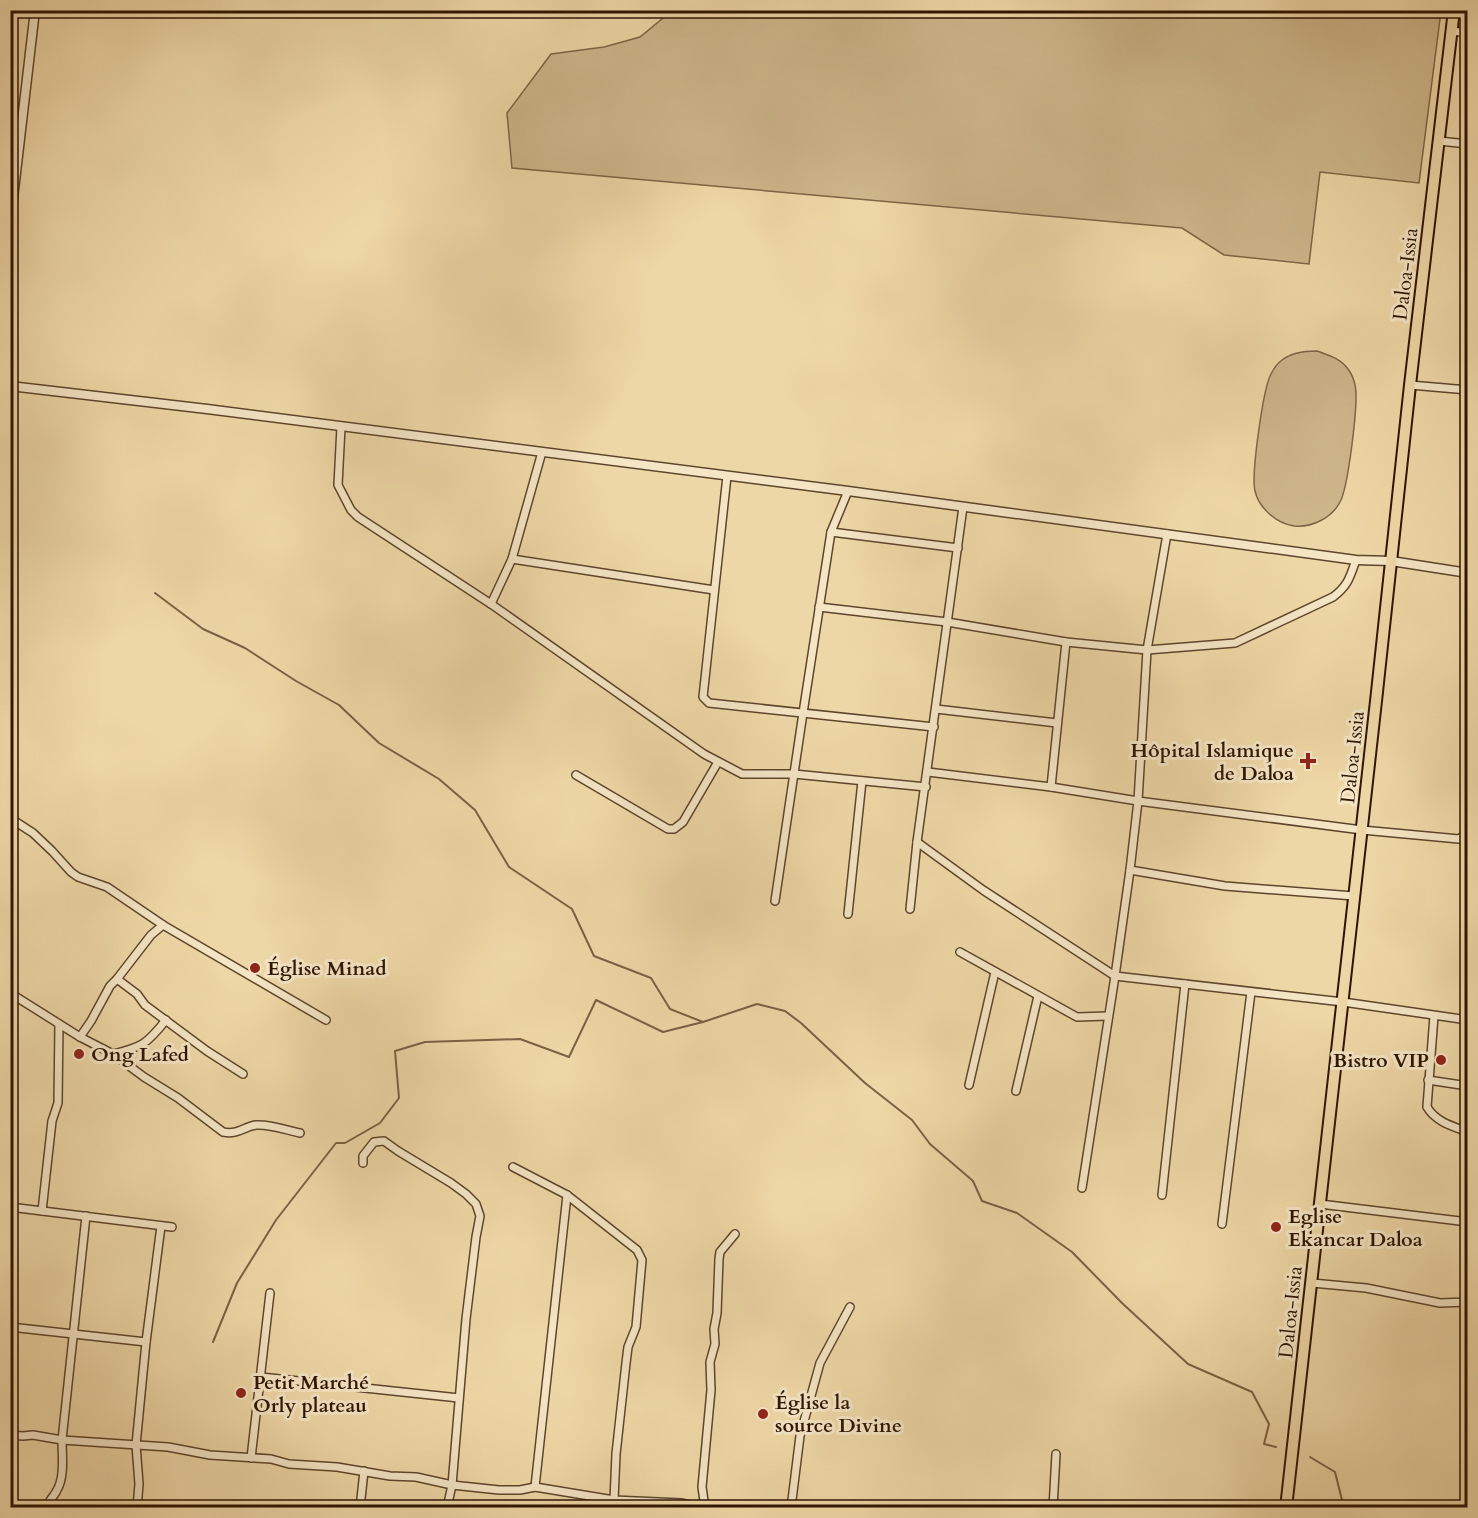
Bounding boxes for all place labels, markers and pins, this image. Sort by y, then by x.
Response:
place label: Hôpital Islamique de Daloa [1131,737,1294,787]
marker: Hôpital Islamique de Daloa [1299,752,1317,770]
place label: Église Minad [267,955,387,982]
marker: Église Minad [248,961,262,975]
place label: Ong Lafed [91,1041,189,1068]
marker: Ong Lafed [72,1047,86,1061]
place label: Bistro VIP [1333,1047,1429,1074]
marker: Bistro VIP [1434,1053,1448,1067]
place label: Eglise Ekancar Daloa [1288,1203,1423,1253]
marker: Eglise Ekancar Daloa [1269,1220,1283,1234]
place label: Petit Marché Orly plateau [253,1369,369,1419]
marker: Petit Marché Orly plateau [234,1386,248,1400]
place label: Église la source Divine [775,1389,902,1439]
marker: Église la source Divine [756,1407,770,1421]

